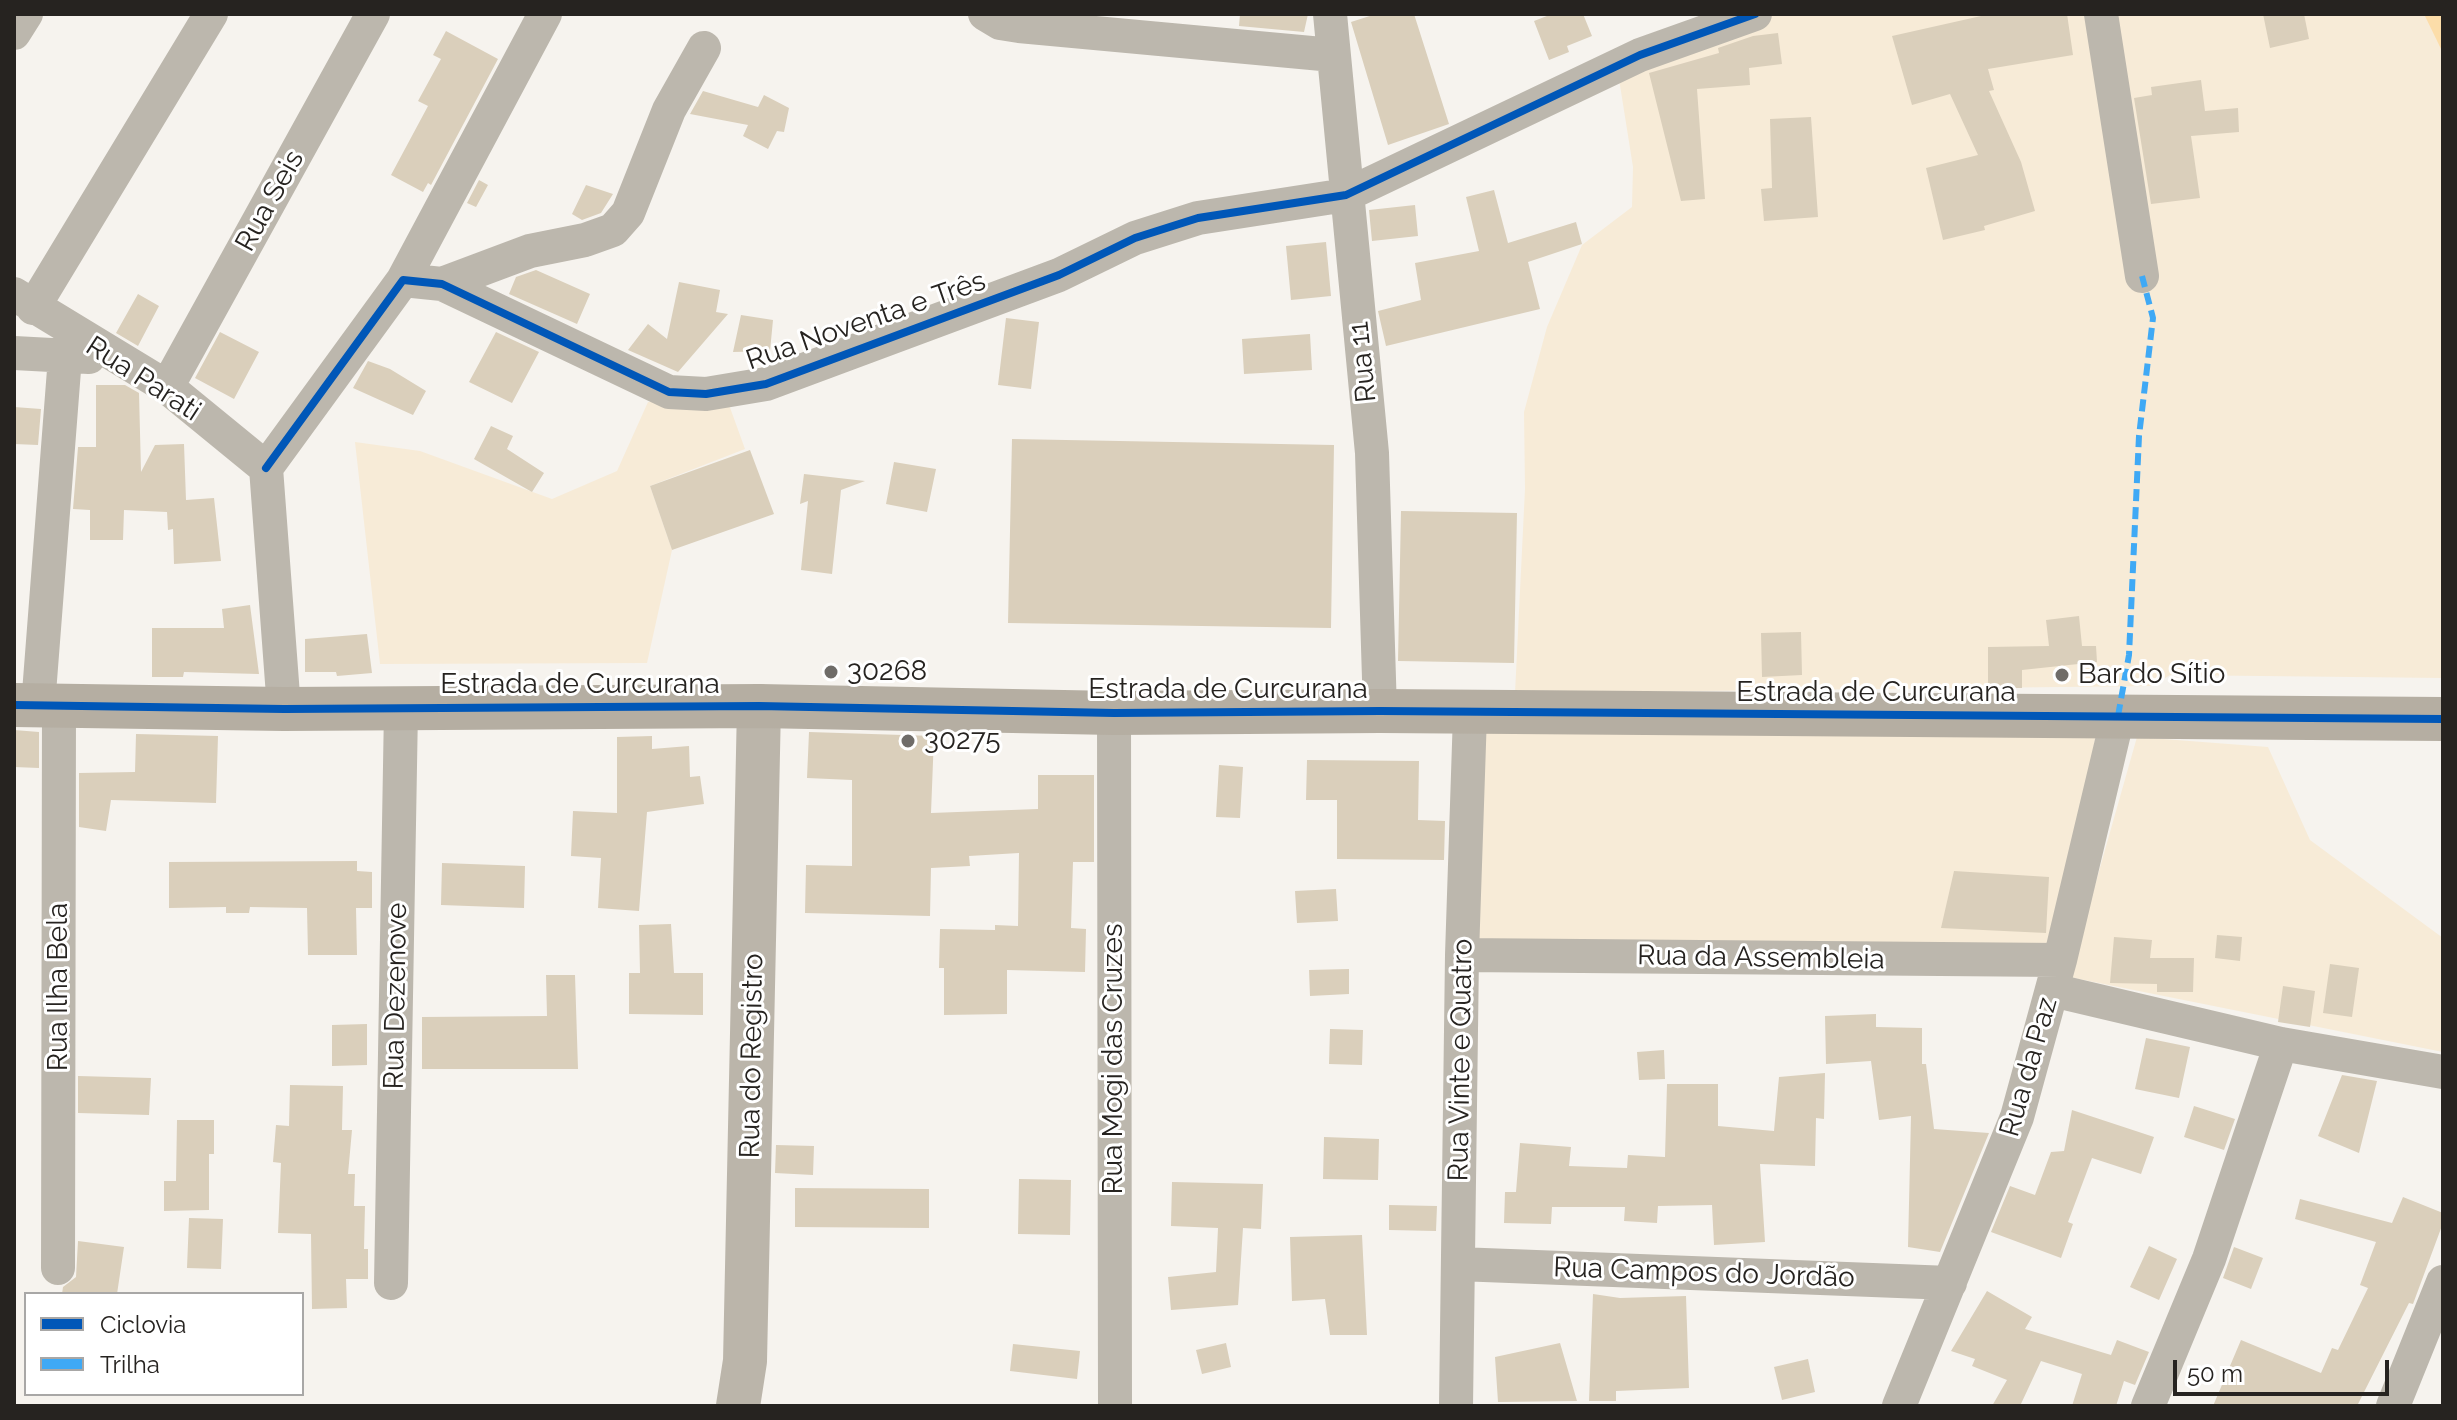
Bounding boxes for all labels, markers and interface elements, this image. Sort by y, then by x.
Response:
street label: Rua Seis [229,145,311,257]
street label: Rua Noventa e Três [742,264,990,378]
street label: Rua 11 [1342,320,1384,404]
street label: Rua Parati [79,330,207,428]
place label: 30268 [847,655,927,689]
place label: Bar do Sítio [2078,658,2225,692]
marker: 30268 [822,663,840,681]
marker: Bar do Sítio [2053,666,2071,684]
street label: Estrada de Curcurana [440,668,720,702]
street label: Estrada de Curcurana [1088,673,1368,707]
street label: Estrada de Curcurana [1736,676,2016,710]
place label: 30275 [924,724,1000,758]
marker: 30275 [899,732,917,750]
street label: Rua Dezenove [378,902,414,1090]
street label: Rua Ilha Bela [42,903,76,1071]
street label: Rua Mogi das Cruzes [1097,923,1131,1195]
street label: Rua Vinte e Quatro [1442,938,1480,1182]
street label: Rua da Assembleia [1637,939,1885,977]
street label: Rua do Registro [733,953,771,1159]
street label: Rua da Paz [1993,994,2065,1140]
street label: Rua Campos do Jordão [1553,1251,1855,1295]
legend [24,1292,304,1396]
text: Ciclovia [100,1310,186,1339]
scale bar [2177,1344,2393,1394]
text: Trilha [100,1350,160,1379]
text: 50 m [2187,1359,2243,1388]

